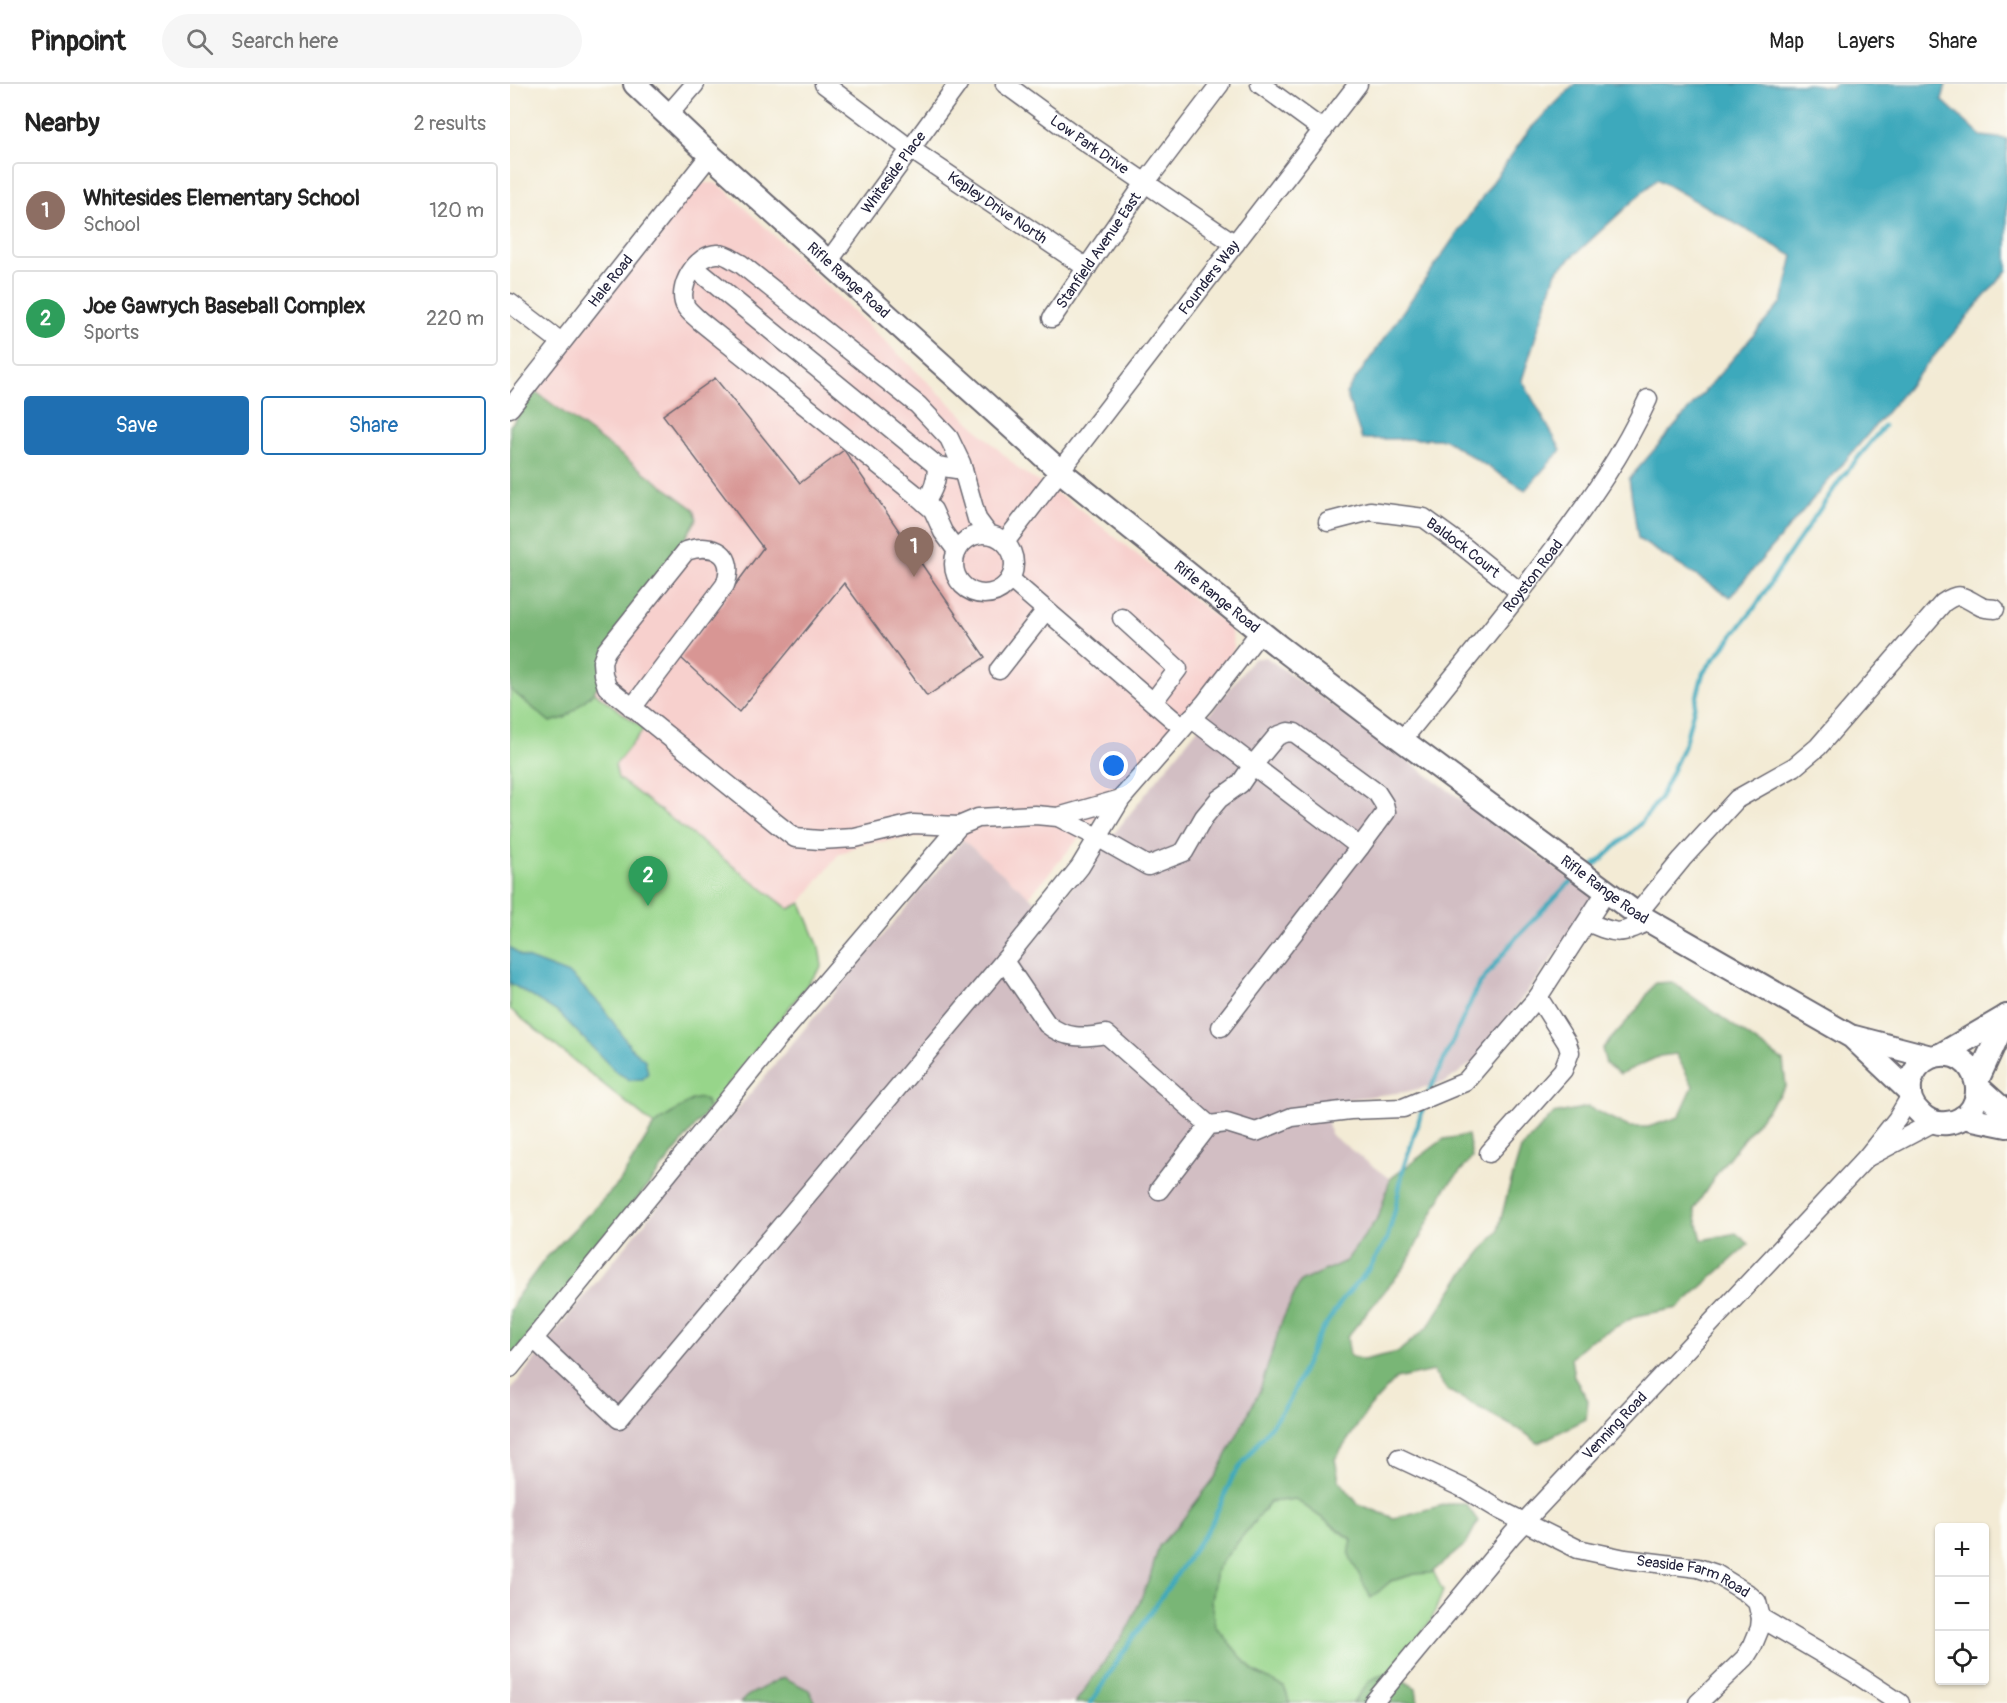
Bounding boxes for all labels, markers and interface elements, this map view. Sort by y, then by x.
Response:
search box [162,14,582,68]
text: Pinpoint [30,24,126,59]
icon: search [183,25,216,58]
text: Search here [231,27,338,55]
text: Map [1769,28,1804,55]
text: Layers [1837,28,1895,55]
text: Share [1928,28,1977,55]
text: Nearby [24,107,100,139]
text: 2 results [414,111,486,136]
street label: Low Park Drive [1046,111,1133,179]
street label: Whiteside Place [857,127,930,217]
street label: Kepley Drive North [944,167,1051,248]
text: Whitesides Elementary School [83,184,360,212]
street label: Stanfield Avenue East [1052,188,1146,312]
text: 1 [42,198,49,223]
text: 120 m [429,198,484,223]
text: School [83,212,140,237]
street label: Founders Way [1174,236,1244,318]
street label: Rifle Range Road [803,238,894,322]
street label: Hale Road [584,251,637,311]
text: Joe Gawrych Baseball Complex [83,292,366,320]
text: 2 [40,306,51,331]
text: 220 m [426,306,484,331]
text: Sports [83,320,139,345]
button: Save [24,396,249,455]
button: Share [261,396,486,455]
street label: Baldock Court [1423,513,1505,582]
pin: 1 [894,528,934,577]
street label: Royston Road [1499,536,1567,616]
street label: Rifle Range Road [1170,557,1264,637]
your location [1099,751,1128,780]
street label: Rifle Range Road [1557,851,1652,928]
pin: 2 [628,856,668,906]
street label: Venning Road [1578,1388,1651,1464]
map controls [1935,1523,1989,1685]
button: + [1935,1523,1989,1577]
street label: Seaside Farm Road [1635,1551,1753,1602]
button: − [1935,1577,1989,1631]
button: locate [1935,1631,1989,1685]

